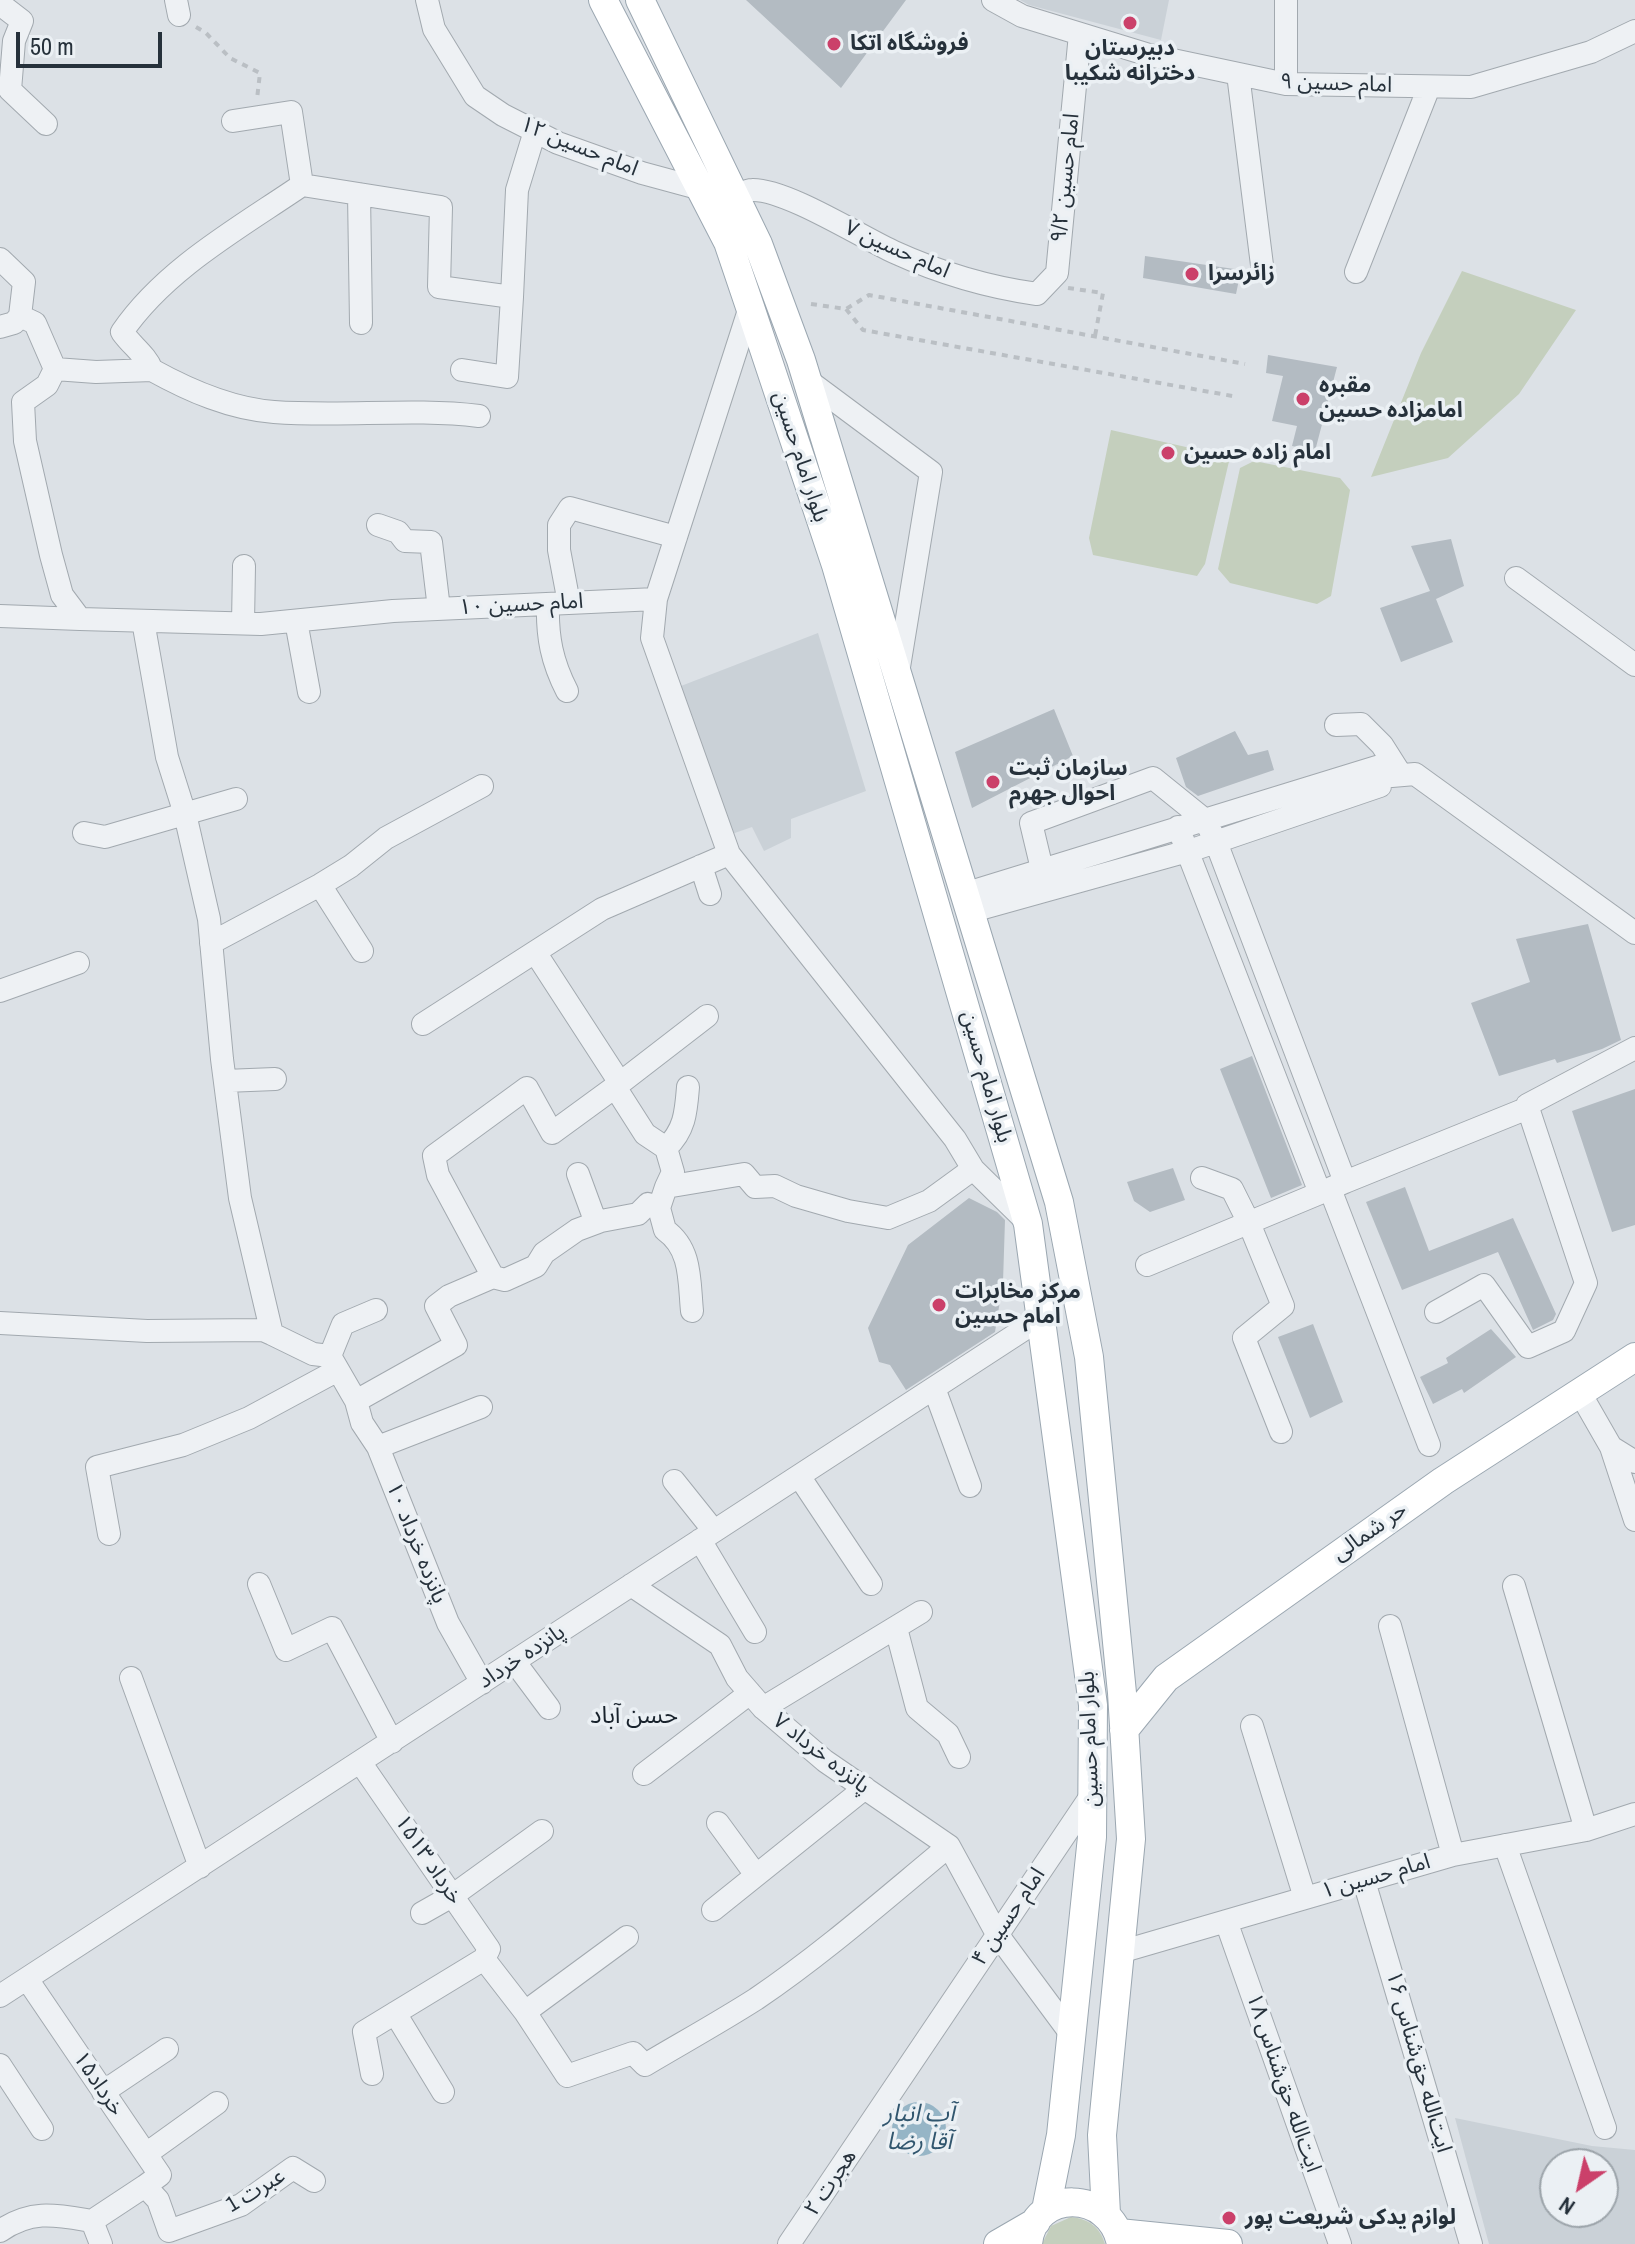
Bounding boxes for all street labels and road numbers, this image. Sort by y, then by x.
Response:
street label: امام حسین ۹ [1279,69,1393,99]
street label: امام حسین ۱۲ [516,111,642,183]
street label: امام حسین ۹/۲ [1046,112,1086,244]
street label: امام حسین ۷ [840,215,954,285]
street label: بلوار امام حسین [766,388,834,526]
street label: امام حسین ۱۰ [458,589,584,621]
street label: بلوار امام حسین [955,1008,1017,1146]
street label: پانزده خرداد ۱۰ [380,1478,452,1608]
street label: حر شمالی [1328,1497,1412,1567]
street label: پانزده خرداد [473,1619,571,1695]
street label: بلوار امام حسین [1074,1671,1106,1807]
street label: پانزده خرداد ۷ [767,1708,875,1800]
street label: ۱۵خرداد ۱۳ [388,1810,468,1910]
street label: امام حسین ۱ [1318,1849,1434,1905]
street label: امام حسین ۴ [967,1863,1051,1971]
street label: ایت‌الله حق‌شناس ۱۶ [1379,1968,1457,2156]
street label: ایت‌الله حق‌شناس ۱۸ [1240,1990,1326,2176]
street label: ۱۵خرداد [67,2047,129,2121]
street label: هجرت ۲ [799,2145,863,2221]
street label: عبرت 1 [222,2163,290,2219]

